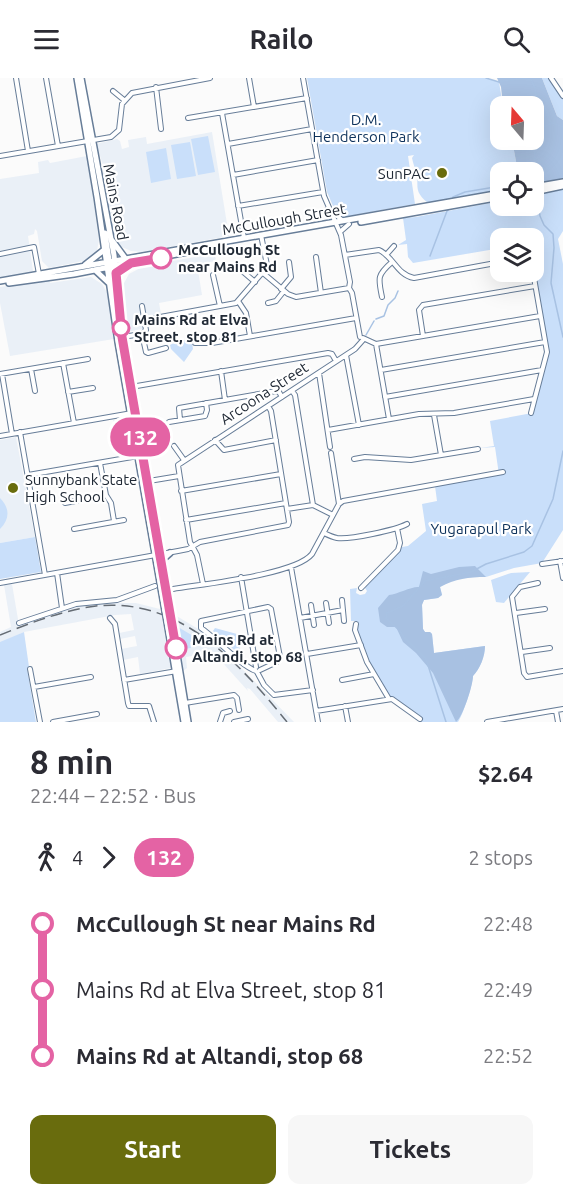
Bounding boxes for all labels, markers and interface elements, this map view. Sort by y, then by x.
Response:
icon: menu [30,23,63,56]
icon: search [500,23,533,56]
text: Railo [250,24,313,54]
north arrow [490,96,544,150]
map controls [490,96,544,282]
park label: D.M. Henderson Park [312,111,420,145]
street label: Mains Road [100,162,132,242]
button: locate [490,162,544,216]
place label: SunPAC [378,165,430,182]
marker: SunPAC [435,166,449,180]
street label: McCullough Street [221,200,347,238]
button: layers [490,228,544,282]
place label: McCullough St near Mains Rd [178,241,280,275]
marker: McCullough St near Mains Rd [150,247,172,269]
place label: Mains Rd at Elva Street, stop 81 [134,311,249,345]
marker: Mains Rd at Elva Street, stop 81 [112,319,130,337]
street label: Arcoona Street [217,358,311,428]
line badge: 132 [106,418,174,456]
text: 132 [122,425,158,449]
place label: Sunnybank State High School [25,471,137,505]
marker: Sunnybank State High School [6,481,20,495]
park label: Yugarapul Park [430,520,532,537]
place label: Mains Rd at Altandi, stop 68 [192,631,302,665]
marker: Mains Rd at Altandi, stop 68 [165,637,187,659]
text: 8 min [30,743,113,780]
text: $2.64 [478,761,533,786]
text: 22:44 – 22:52 · Bus [30,784,196,807]
icon: walk [30,841,63,874]
icon: forward [92,841,125,874]
text: 132 [146,845,182,869]
text: 4 [72,846,83,869]
text: 2 stops [469,846,533,869]
text: McCullough St near Mains Rd [76,911,376,936]
text: 22:48 [483,912,533,935]
text: Mains Rd at Elva Street, stop 81 [76,977,387,1002]
text: 22:49 [483,978,533,1001]
text: Mains Rd at Altandi, stop 68 [76,1043,363,1068]
text: 22:52 [483,1044,533,1067]
button: Start [30,1115,276,1184]
button: Tickets [288,1115,533,1184]

